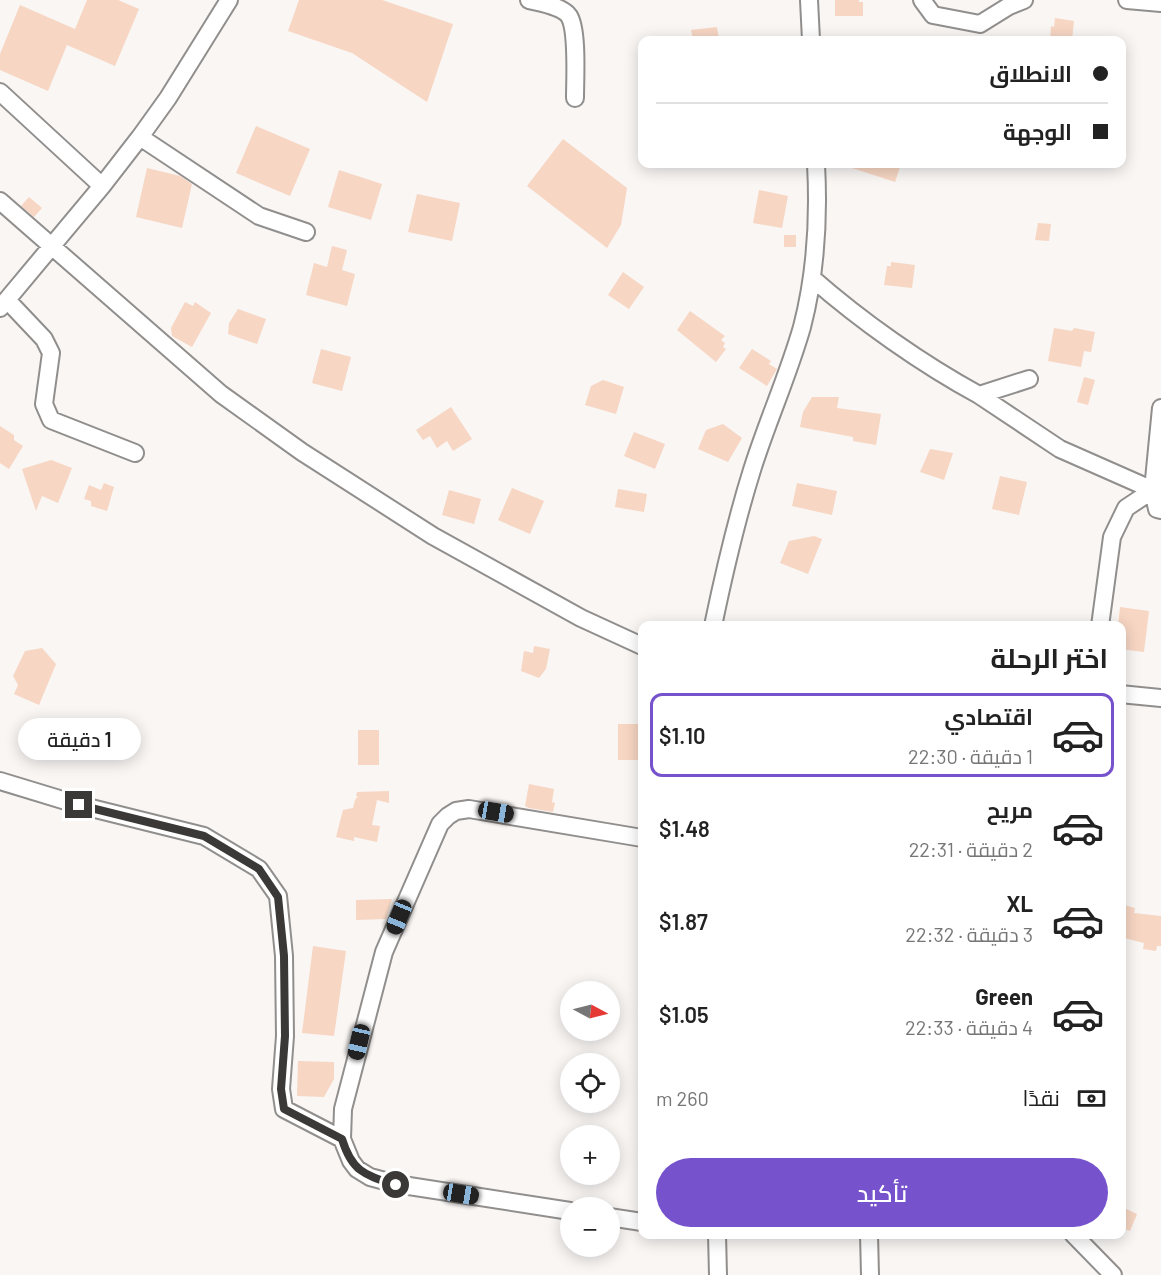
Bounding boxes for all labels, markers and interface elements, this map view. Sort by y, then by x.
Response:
text: الانطلاق [989,60,1072,86]
text: الوجهة [1003,118,1072,144]
text: اختر الرحلة [990,641,1108,673]
text: اقتصادي [944,703,1033,729]
icon: car [1051,708,1105,762]
callout: 1 دقيقة [17,718,140,760]
text: $1.10 [659,722,706,748]
text: 1 دقيقة [47,727,112,751]
text: 1 دقيقة · 22:30 [908,744,1033,768]
route end [65,791,92,818]
text: مريح [987,796,1033,822]
car [477,800,515,824]
icon: car [1051,801,1105,855]
text: $1.48 [659,815,710,841]
text: 2 دقيقة · 22:31 [909,837,1033,861]
text: XL [1007,890,1033,916]
icon: car [1051,894,1105,948]
car [384,897,414,937]
text: $1.87 [659,908,708,934]
text: 3 دقيقة · 22:32 [905,922,1033,946]
north arrow [560,981,620,1041]
map controls [560,981,620,1257]
text: Green [975,983,1033,1009]
icon: car [1051,987,1105,1041]
text: $1.05 [659,1001,709,1027]
text: 4 دقيقة · 22:33 [905,1015,1033,1039]
car [346,1022,372,1062]
button: locate [560,1053,620,1113]
icon: cash [1075,1082,1108,1115]
text: نقدًا [1022,1084,1060,1110]
text: 260 m [656,1086,709,1110]
button: + [560,1125,620,1185]
button: تأكيد [656,1158,1108,1227]
route start [382,1171,409,1198]
car [442,1182,480,1206]
button: − [560,1197,620,1257]

